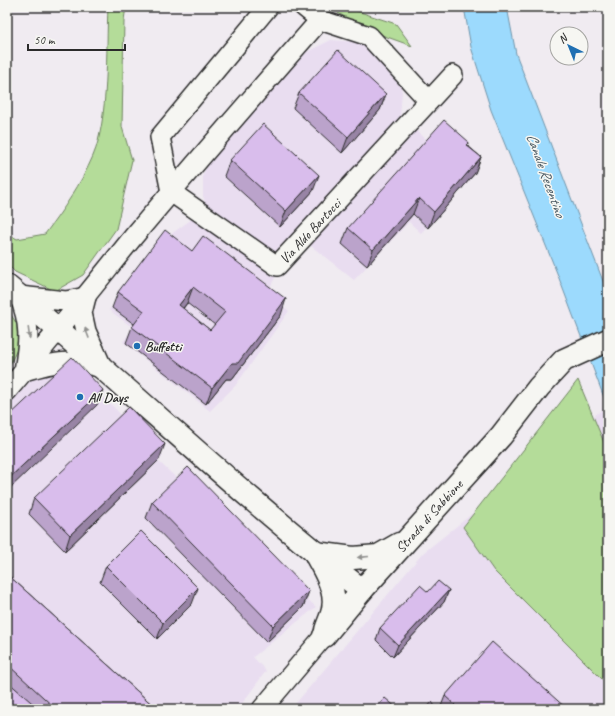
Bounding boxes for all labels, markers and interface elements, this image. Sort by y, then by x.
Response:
scale bar [28,26,125,52]
north arrow [549,26,589,66]
text: N [555,30,571,46]
text: 50 m [34,32,56,48]
water label: Canale Recentino [522,131,570,222]
street label: Via Aldo Bartocci [276,194,346,267]
one-way arrow [25,327,32,339]
one-way arrow [84,327,90,339]
place label: Buffetti [145,338,183,355]
marker: Buffetti [132,341,142,351]
place label: All Days [88,389,130,406]
marker: All Days [75,392,85,402]
street label: Strada di Sabbione [392,475,468,556]
one-way arrow [357,554,369,561]

